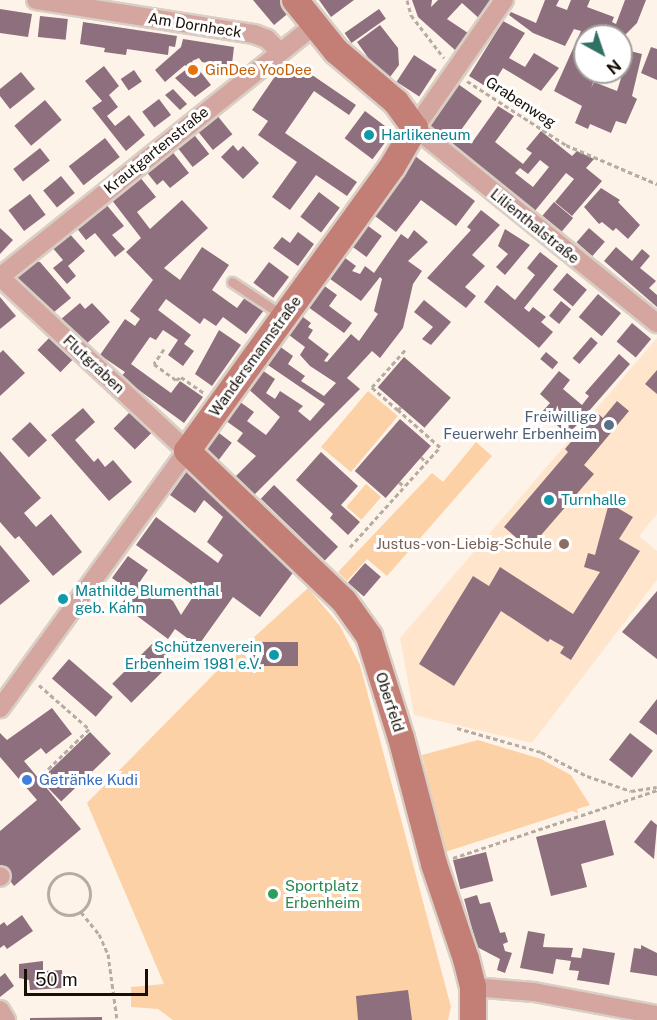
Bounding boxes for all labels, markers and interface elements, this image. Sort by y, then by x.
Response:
street label: Am Dornheck [147,9,243,41]
north arrow [573,24,633,84]
text: N [603,55,625,78]
place label: GinDee YooDee [205,61,312,79]
marker: GinDee YooDee [186,63,200,77]
street label: Grabenweg [483,73,559,131]
street label: Krautgartenstraße [100,102,212,198]
place label: Harlikeneum [381,126,470,144]
marker: Harlikeneum [362,128,376,142]
street label: Lilienthalstraße [487,185,583,267]
street label: Wandersmannstraße [205,292,305,420]
street label: Flutgraben [60,331,128,397]
place label: Freiwillige Feuerwehr Erbenheim [443,407,597,442]
marker: Freiwillige Feuerwehr Erbenheim [602,418,616,432]
place label: Turnhalle [561,491,626,509]
marker: Turnhalle [542,493,556,507]
place label: Justus-von-Liebig-Schule [376,535,552,553]
marker: Justus-von-Liebig-Schule [557,537,571,551]
place label: Mathilde Blumenthal geb. Kahn [75,581,220,616]
marker: Mathilde Blumenthal geb. Kahn [56,592,70,606]
place label: Schützenverein Erbenheim 1981 e.V. [125,637,262,672]
marker: Schützenverein Erbenheim 1981 e.V. [267,648,281,662]
street label: Oberfeld [372,670,408,734]
place label: Getränke Kudi [39,771,138,789]
marker: Getränke Kudi [20,773,34,787]
place label: Sportplatz Erbenheim [285,876,360,911]
marker: Sportplatz Erbenheim [266,887,280,901]
scale bar [27,957,152,995]
text: 50 m [35,969,78,990]

